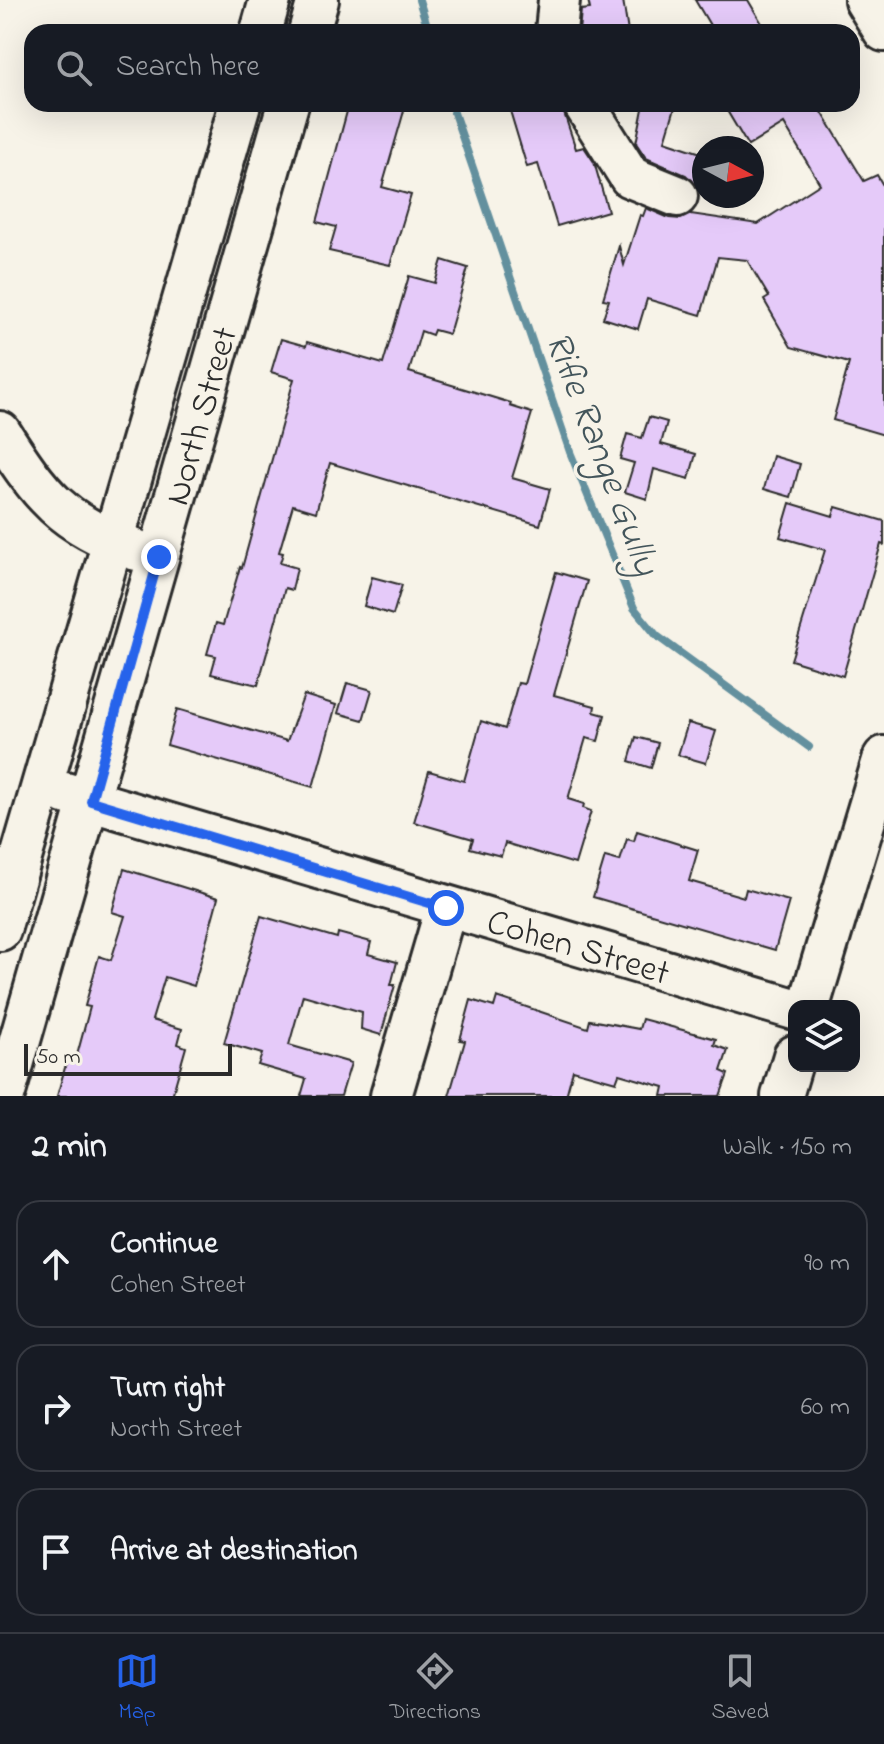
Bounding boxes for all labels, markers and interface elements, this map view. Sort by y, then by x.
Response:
search box [24,24,860,112]
icon: search [52,46,96,90]
text: Search here [116,46,260,90]
north arrow [692,136,764,208]
street label: North Street [152,321,254,512]
water label: Rifle Range Gully [528,325,673,585]
route end [141,539,177,575]
route start [428,890,464,926]
street label: Cohen Street [480,897,675,1002]
map controls [788,1000,860,1072]
button: layers [788,1000,860,1072]
scale bar [24,1040,232,1076]
text: 50 m [36,1042,81,1074]
text: 2 min [32,1123,107,1173]
text: Walk · 150 m [722,1129,852,1167]
text: Continue [110,1223,218,1267]
icon: ahead [34,1242,78,1286]
text: 90 m [804,1245,850,1283]
text: Cohen Street [110,1267,246,1305]
text: Turn right [110,1367,225,1411]
icon: right [34,1386,78,1430]
text: 60 m [801,1389,850,1427]
text: North Street [110,1411,242,1449]
icon: arrive [34,1530,78,1574]
text: Arrive at destination [110,1530,358,1574]
tab: Map [115,1649,159,1729]
tab: Directions [390,1649,481,1729]
tab: Saved [711,1649,769,1729]

